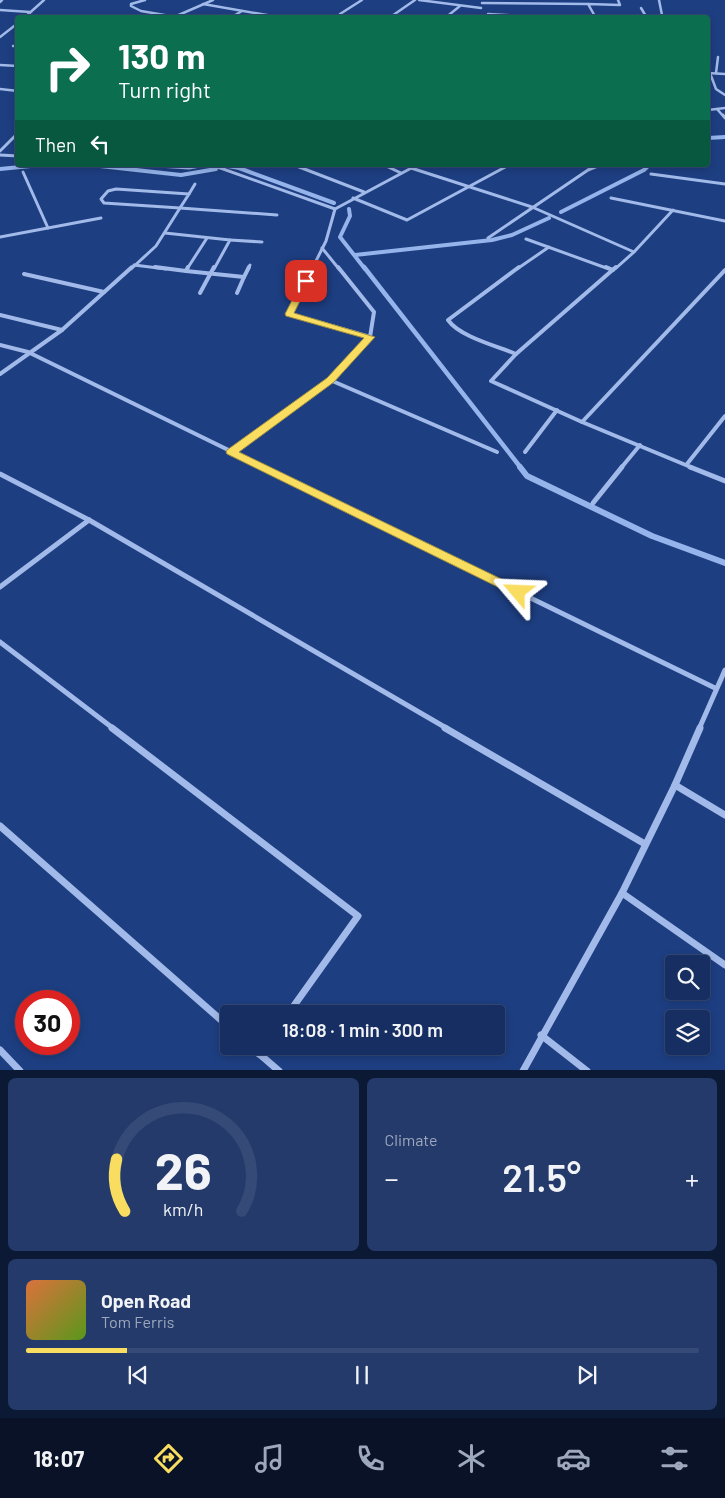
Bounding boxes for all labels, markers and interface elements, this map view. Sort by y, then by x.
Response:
text: 130 m [118,34,205,76]
icon: right [35,35,100,100]
text: Turn right [118,76,211,102]
icon: left [86,130,114,158]
text: Then [35,133,76,156]
pin [285,260,327,302]
icon: arrive [292,267,320,295]
position arrow [491,565,543,617]
map controls [665,955,710,1055]
button: search [665,955,710,1000]
speed limit sign: 30 [15,990,80,1055]
button: layers [665,1010,710,1055]
text: 18:08 · 1 min · 300 m [282,1018,443,1041]
text: Climate [385,1130,437,1149]
text: 26 [155,1138,212,1200]
text: 21.5° [502,1154,581,1200]
text: − [385,1161,399,1195]
text: + [685,1161,699,1195]
text: km/h [163,1198,203,1220]
text: Open Road [101,1289,191,1312]
text: Tom Ferris [101,1312,175,1331]
icon: previous [124,1361,152,1389]
icon: pause [348,1361,376,1389]
icon: next [573,1361,601,1389]
icon: directions [151,1441,186,1476]
icon: music [252,1441,287,1476]
icon: phone [353,1441,388,1476]
icon: climate [454,1441,489,1476]
icon: car [556,1441,591,1476]
icon: filters [657,1441,692,1476]
text: 18:07 [33,1445,84,1471]

